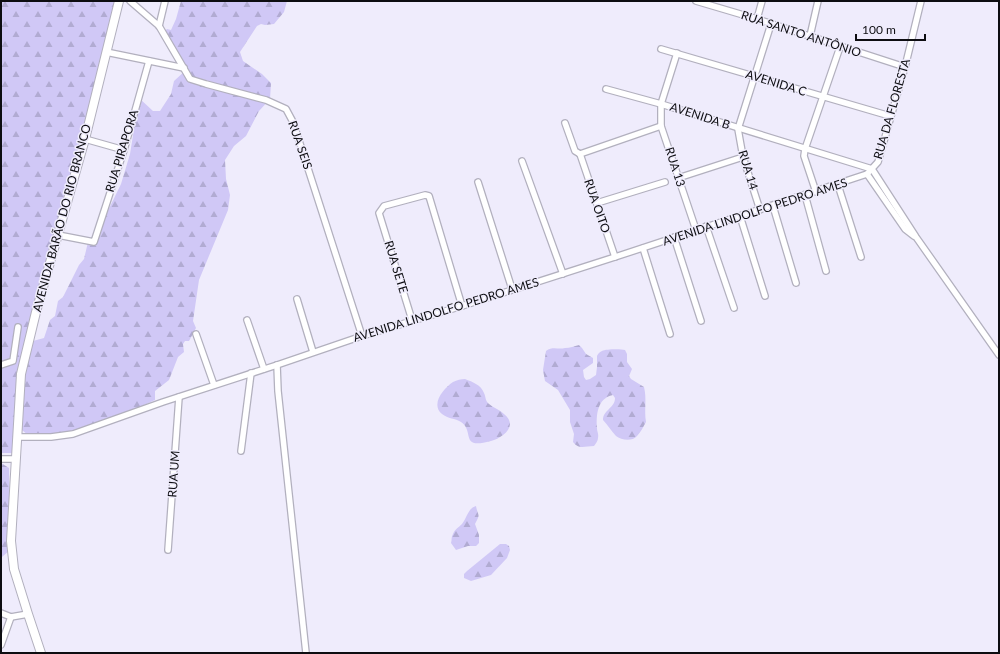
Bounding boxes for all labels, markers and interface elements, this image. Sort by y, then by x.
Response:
street label: RUA SANTO ANTÔNIO [739,7,863,60]
scale bar [856,16,925,42]
text: 100 m [862,22,896,37]
street label: RUA DA FLORESTA [870,56,913,161]
street label: AVENIDA C [744,66,808,99]
street label: AVENIDA B [668,99,732,132]
street label: RUA PIRAPORA [102,107,141,194]
street label: RUA SEIS [285,119,316,171]
street label: AVENIDA BARÃO DO RIO BRANCO [29,122,94,313]
street label: RUA 13 [662,145,689,189]
street label: RUA 14 [735,148,762,192]
street label: AVENIDA LINDOLFO PEDRO AMES [661,175,849,249]
street label: RUA OITO [581,177,614,235]
street label: RUA SETE [381,239,412,295]
street label: AVENIDA LINDOLFO PEDRO AMES [351,274,541,345]
street label: RUA UM [164,450,183,498]

